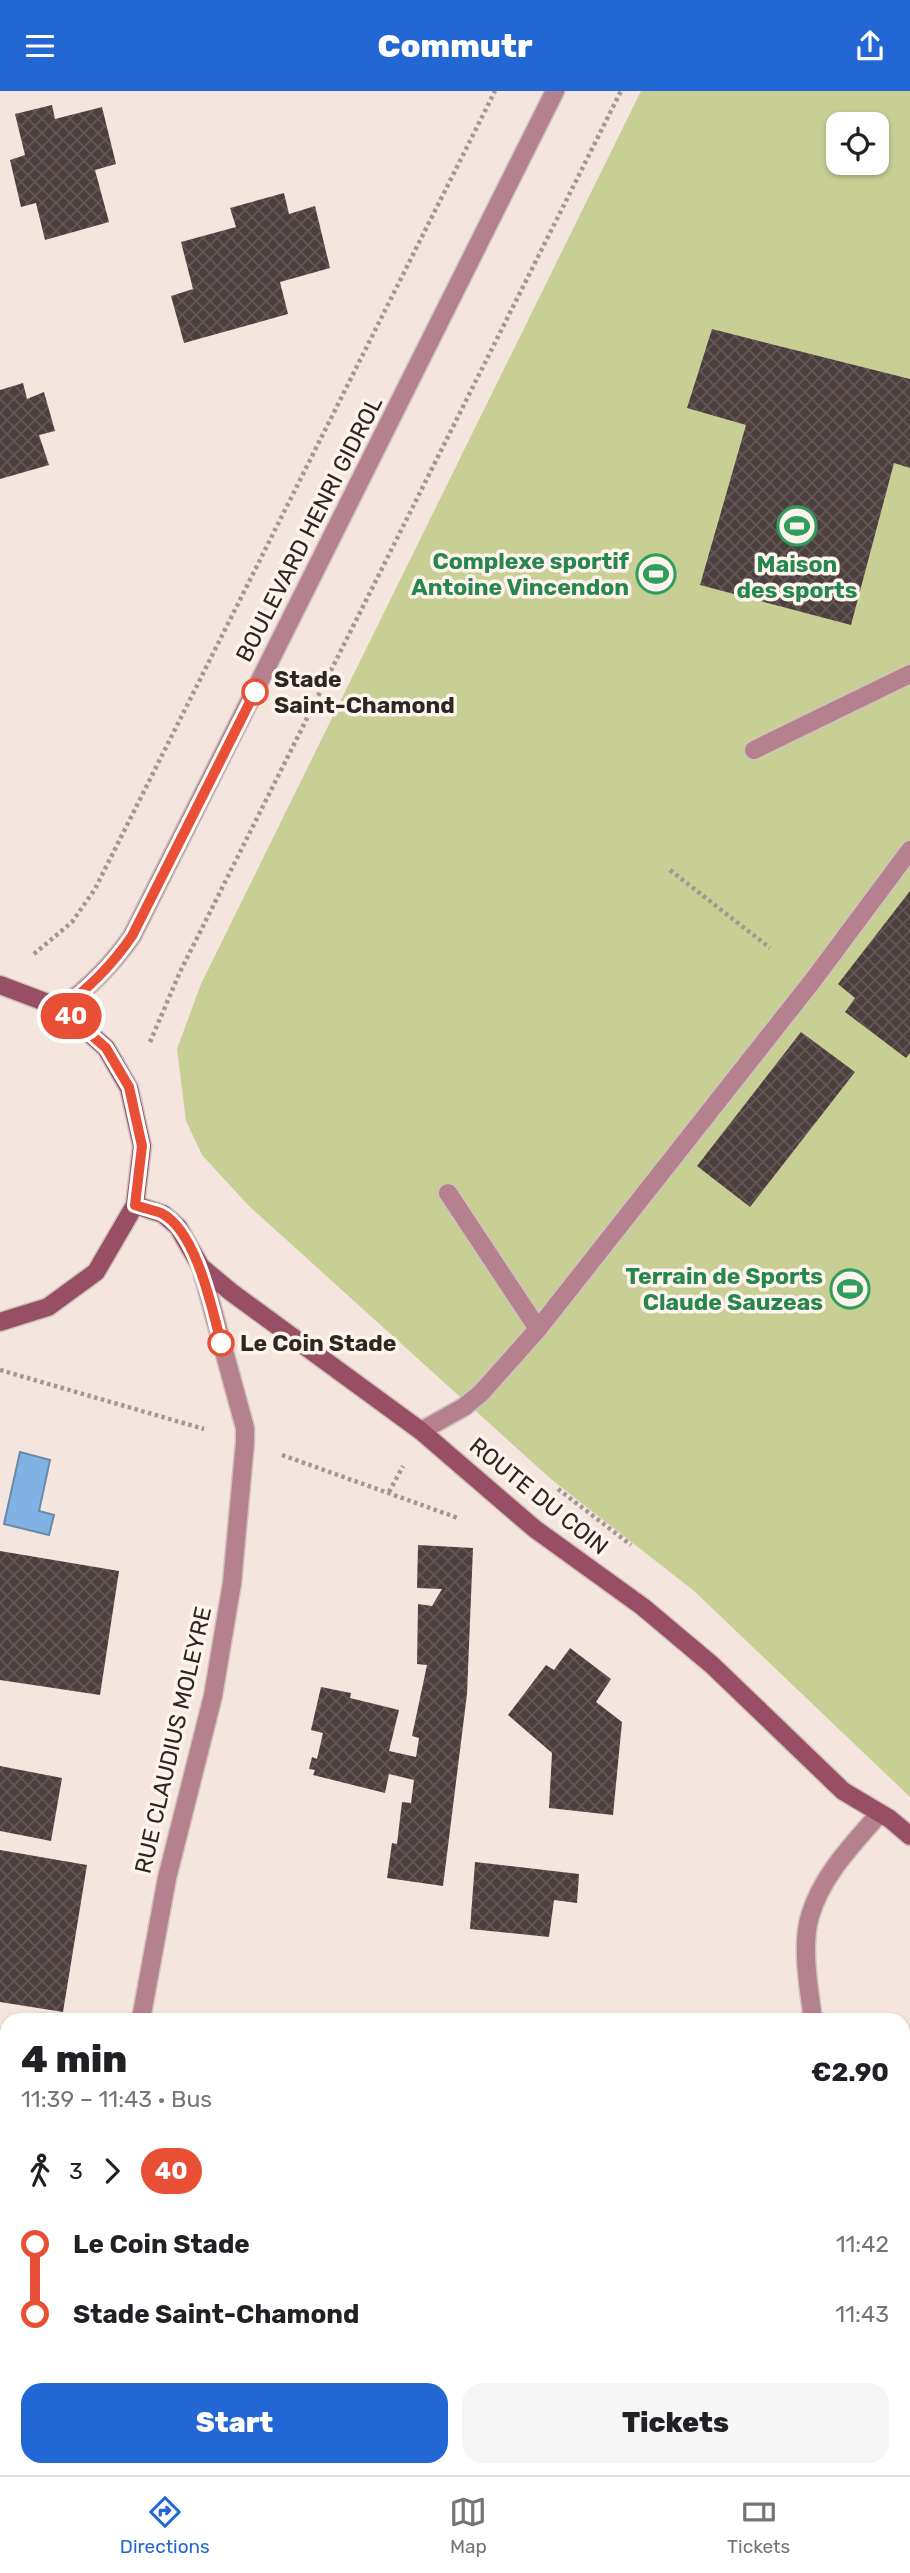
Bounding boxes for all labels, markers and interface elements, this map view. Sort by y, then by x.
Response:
icon: menu [21,27,59,65]
text: Commutr [378,27,532,65]
icon: share [851,27,889,65]
map controls [826,112,889,175]
button: locate [826,112,889,175]
street label: BOULEVARD HENRI GIDROL [230,391,388,666]
sports icon: Maison des sports [776,505,818,547]
place label: Complexe sportif Antoine Vincendon [411,547,630,601]
place label: Maison des sports [737,550,858,604]
sports icon: Complexe sportif Antoine Vincendon [635,553,677,595]
place label: Stade Saint-Chamond [274,665,455,719]
marker: Stade Saint-Chamond [242,679,268,705]
line badge: 40 [40,993,102,1039]
text: 40 [55,1002,87,1030]
place label: Terrain de Sports Claude Sauzeas [626,1262,823,1316]
sports icon: Terrain de Sports Claude Sauzeas [829,1268,871,1310]
place label: Le Coin Stade [240,1329,396,1357]
marker: Le Coin Stade [208,1330,234,1356]
street label: ROUTE DU COIN [464,1432,614,1560]
street label: RUE CLAUDIUS MOLEYRE [129,1604,217,1876]
text: 4 min [21,2036,127,2082]
text: €2.90 [811,2057,889,2088]
text: 11:39 – 11:43 · Bus [21,2085,212,2113]
icon: walk [21,2152,59,2190]
icon: forward [93,2152,131,2190]
text: 3 [69,2157,83,2185]
text: 40 [155,2157,188,2185]
text: Le Coin Stade [73,2229,250,2260]
text: 11:42 [836,2230,889,2258]
text: Stade Saint-Chamond [73,2299,359,2330]
text: 11:43 [835,2300,889,2328]
button: Start [21,2383,448,2463]
button: Tickets [462,2383,889,2463]
tab: Directions [120,2493,210,2558]
tab: Map [449,2493,487,2558]
tab: Tickets [727,2493,790,2558]

